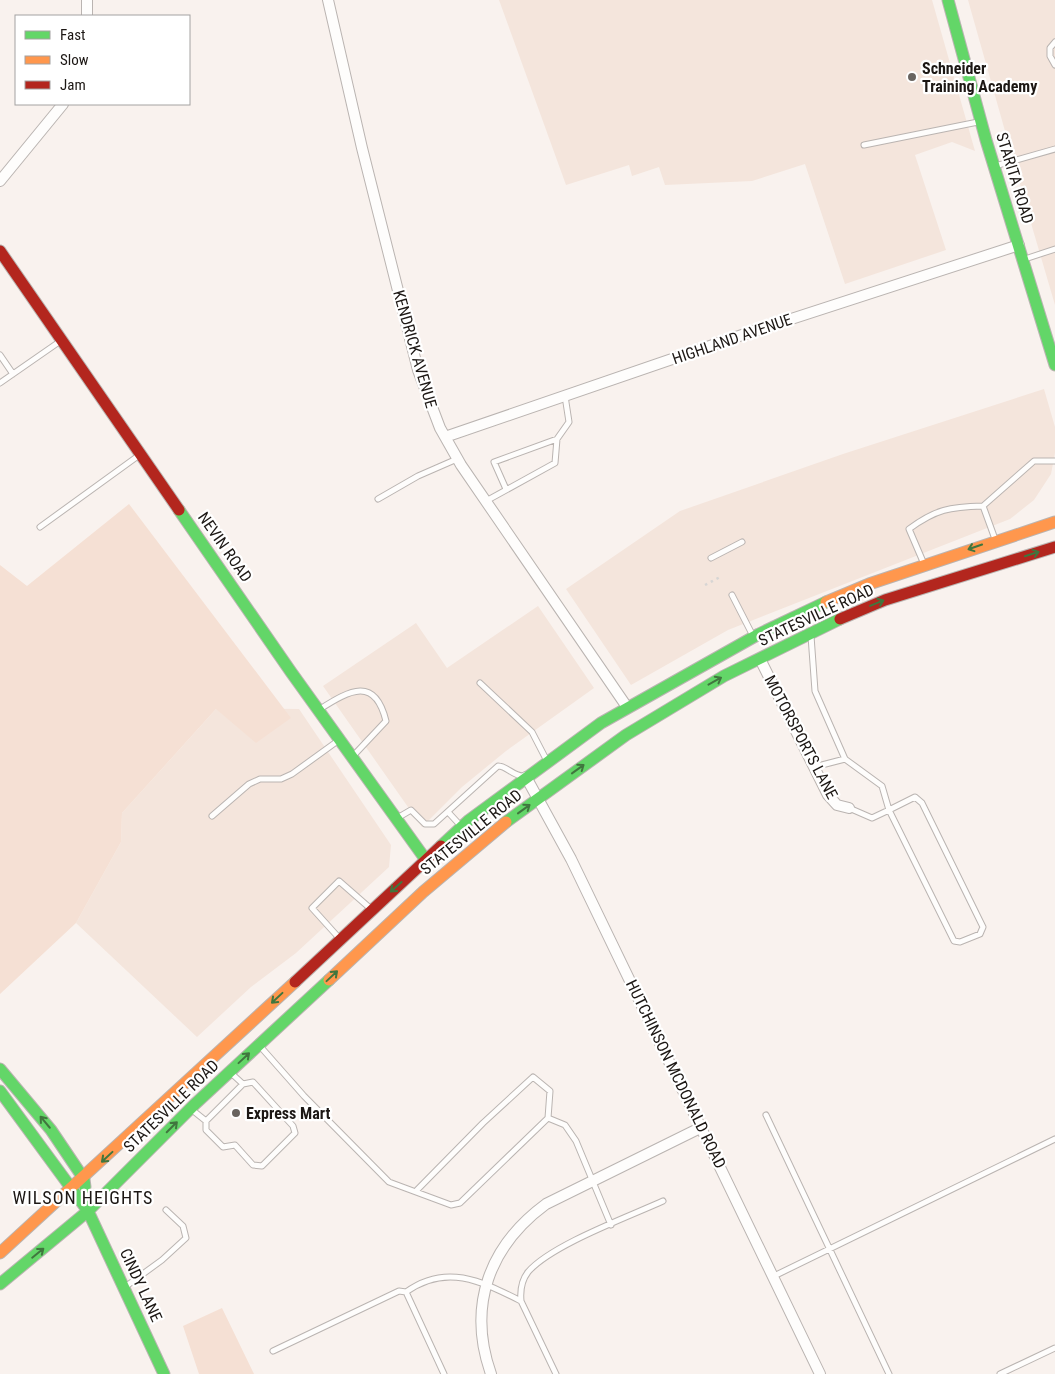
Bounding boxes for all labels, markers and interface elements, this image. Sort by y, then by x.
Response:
legend [15,15,190,105]
text: Fast [60,26,85,44]
text: Slow [60,51,89,69]
place label: Schneider Training Academy [922,59,1037,96]
marker: Schneider Training Academy [906,71,918,83]
text: Jam [60,76,86,94]
street label: STARITA ROAD [992,130,1038,226]
street label: KENDRICK AVENUE [389,288,441,410]
street label: HIGHLAND AVENUE [670,310,794,368]
street label: NEVIN ROAD [194,508,256,586]
one-way arrow [968,543,983,552]
one-way arrow [1024,549,1040,559]
street label: STATESVILLE ROAD [755,580,877,650]
one-way arrow [869,598,884,608]
street label: MOTORSPORTS LANE [760,672,842,802]
one-way arrow [708,676,722,686]
one-way arrow [571,764,585,774]
street label: STATESVILLE ROAD [416,785,526,879]
one-way arrow [517,803,530,814]
one-way arrow [389,881,402,893]
one-way arrow [326,970,339,982]
street label: HUTCHINSON MCDONALD ROAD [622,977,730,1171]
one-way arrow [271,992,284,1004]
one-way arrow [238,1052,251,1064]
street label: STATESVILLE ROAD [119,1056,223,1156]
place label: Express Mart [246,1104,330,1123]
marker: Express Mart [230,1107,242,1119]
one-way arrow [39,1116,50,1129]
one-way arrow [166,1121,178,1133]
one-way arrow [101,1151,114,1163]
district label: WILSON HEIGHTS [13,1187,153,1208]
street label: CINDY LANE [116,1245,166,1325]
one-way arrow [31,1247,44,1259]

